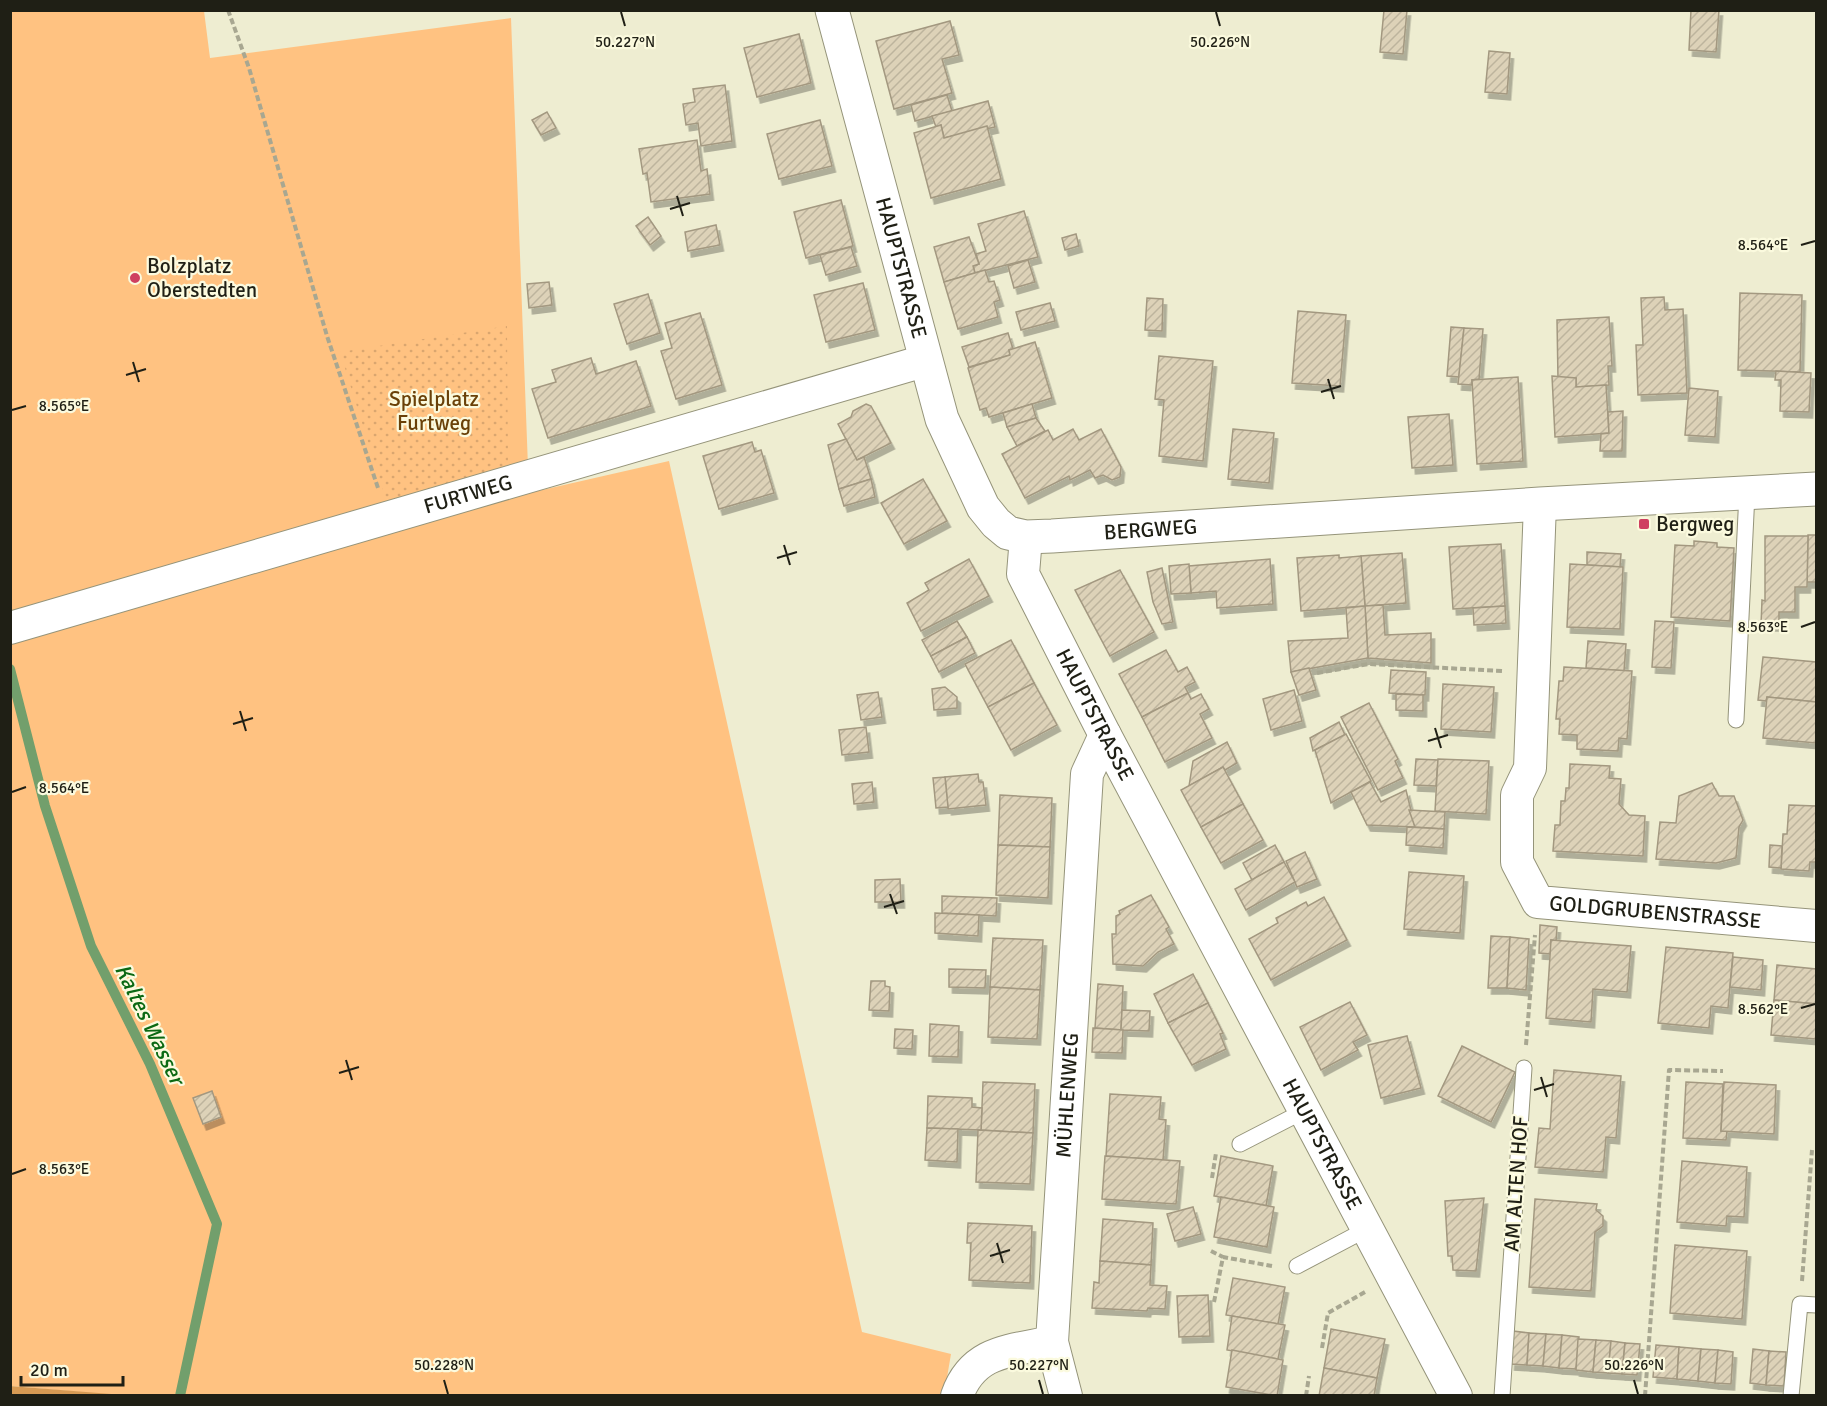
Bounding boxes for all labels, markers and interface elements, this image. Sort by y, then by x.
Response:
text: 50.227°N [595,33,655,51]
text: 50.226°N [1190,33,1250,51]
street label: HAUPTSTRASSE [870,194,933,341]
text: 8.564°E [1738,236,1788,254]
place label: Bolzplatz Oberstedten [147,253,257,303]
marker: Bolzplatz Oberstedten [128,271,142,285]
park label: Spielplatz Furtweg [389,386,479,436]
text: 8.565°E [39,397,89,415]
street label: FURTWEG [421,469,515,519]
place label: Bergweg [1656,511,1734,537]
street label: BERGWEG [1103,514,1198,546]
marker: Bergweg [1637,517,1651,531]
text: 8.563°E [1738,618,1788,636]
street label: HAUPTSTRASSE [1050,644,1140,785]
text: 8.564°E [39,779,89,797]
street label: GOLDGRUBENSTRASSE [1548,890,1762,934]
water label: Kaltes Wasser [109,959,192,1091]
text: 8.562°E [1738,1000,1788,1018]
street label: MÜHLENWEG [1050,1032,1084,1159]
street label: HAUPTSTRASSE [1277,1074,1368,1214]
street label: AM ALTEN HOF [1498,1115,1534,1253]
text: 8.563°E [39,1160,89,1178]
scale bar [21,1349,123,1387]
text: 50.228°N [414,1356,474,1374]
text: 50.227°N [1009,1356,1069,1374]
text: 50.226°N [1604,1356,1664,1374]
text: 20 m [30,1359,68,1381]

